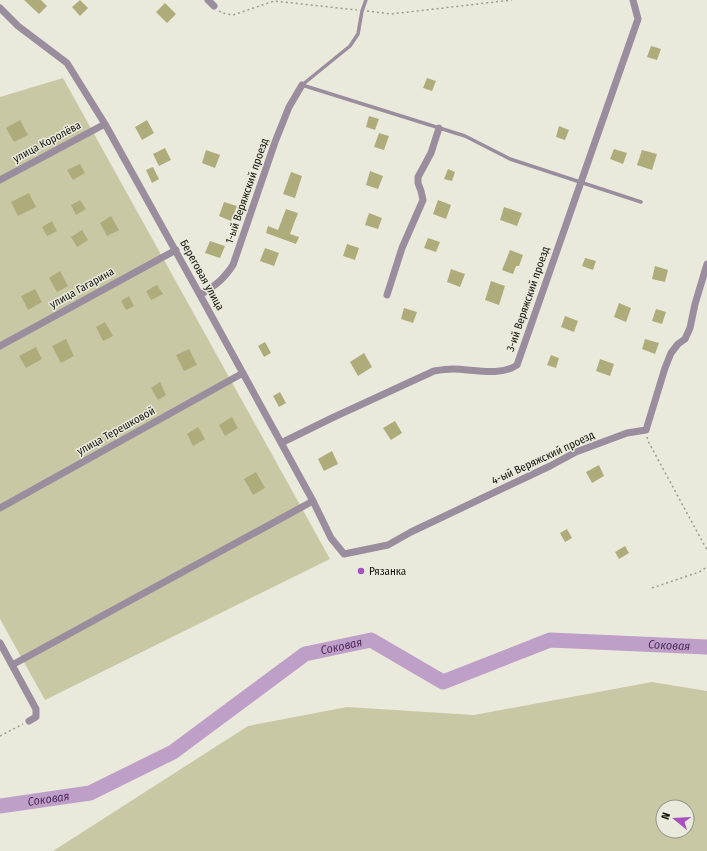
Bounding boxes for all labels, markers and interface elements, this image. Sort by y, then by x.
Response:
street label: улица Королёва [11,119,83,165]
street label: 1-ый Веряжский проезд [223,136,271,246]
street label: Береговая улица [177,237,227,313]
street label: 3-ий Веряжский проезд [504,244,552,353]
street label: улица Гагарина [47,265,117,311]
street label: улица Терешковой [75,404,157,458]
street label: 4-ый Веряжский проезд [489,428,597,488]
place label: Рязанка [369,565,406,578]
marker: Рязанка [356,566,366,576]
water label: Соковая [319,635,363,658]
water label: Соковая [648,637,691,653]
water label: Соковая [27,789,70,809]
north arrow [655,799,695,839]
text: N [659,811,673,821]

